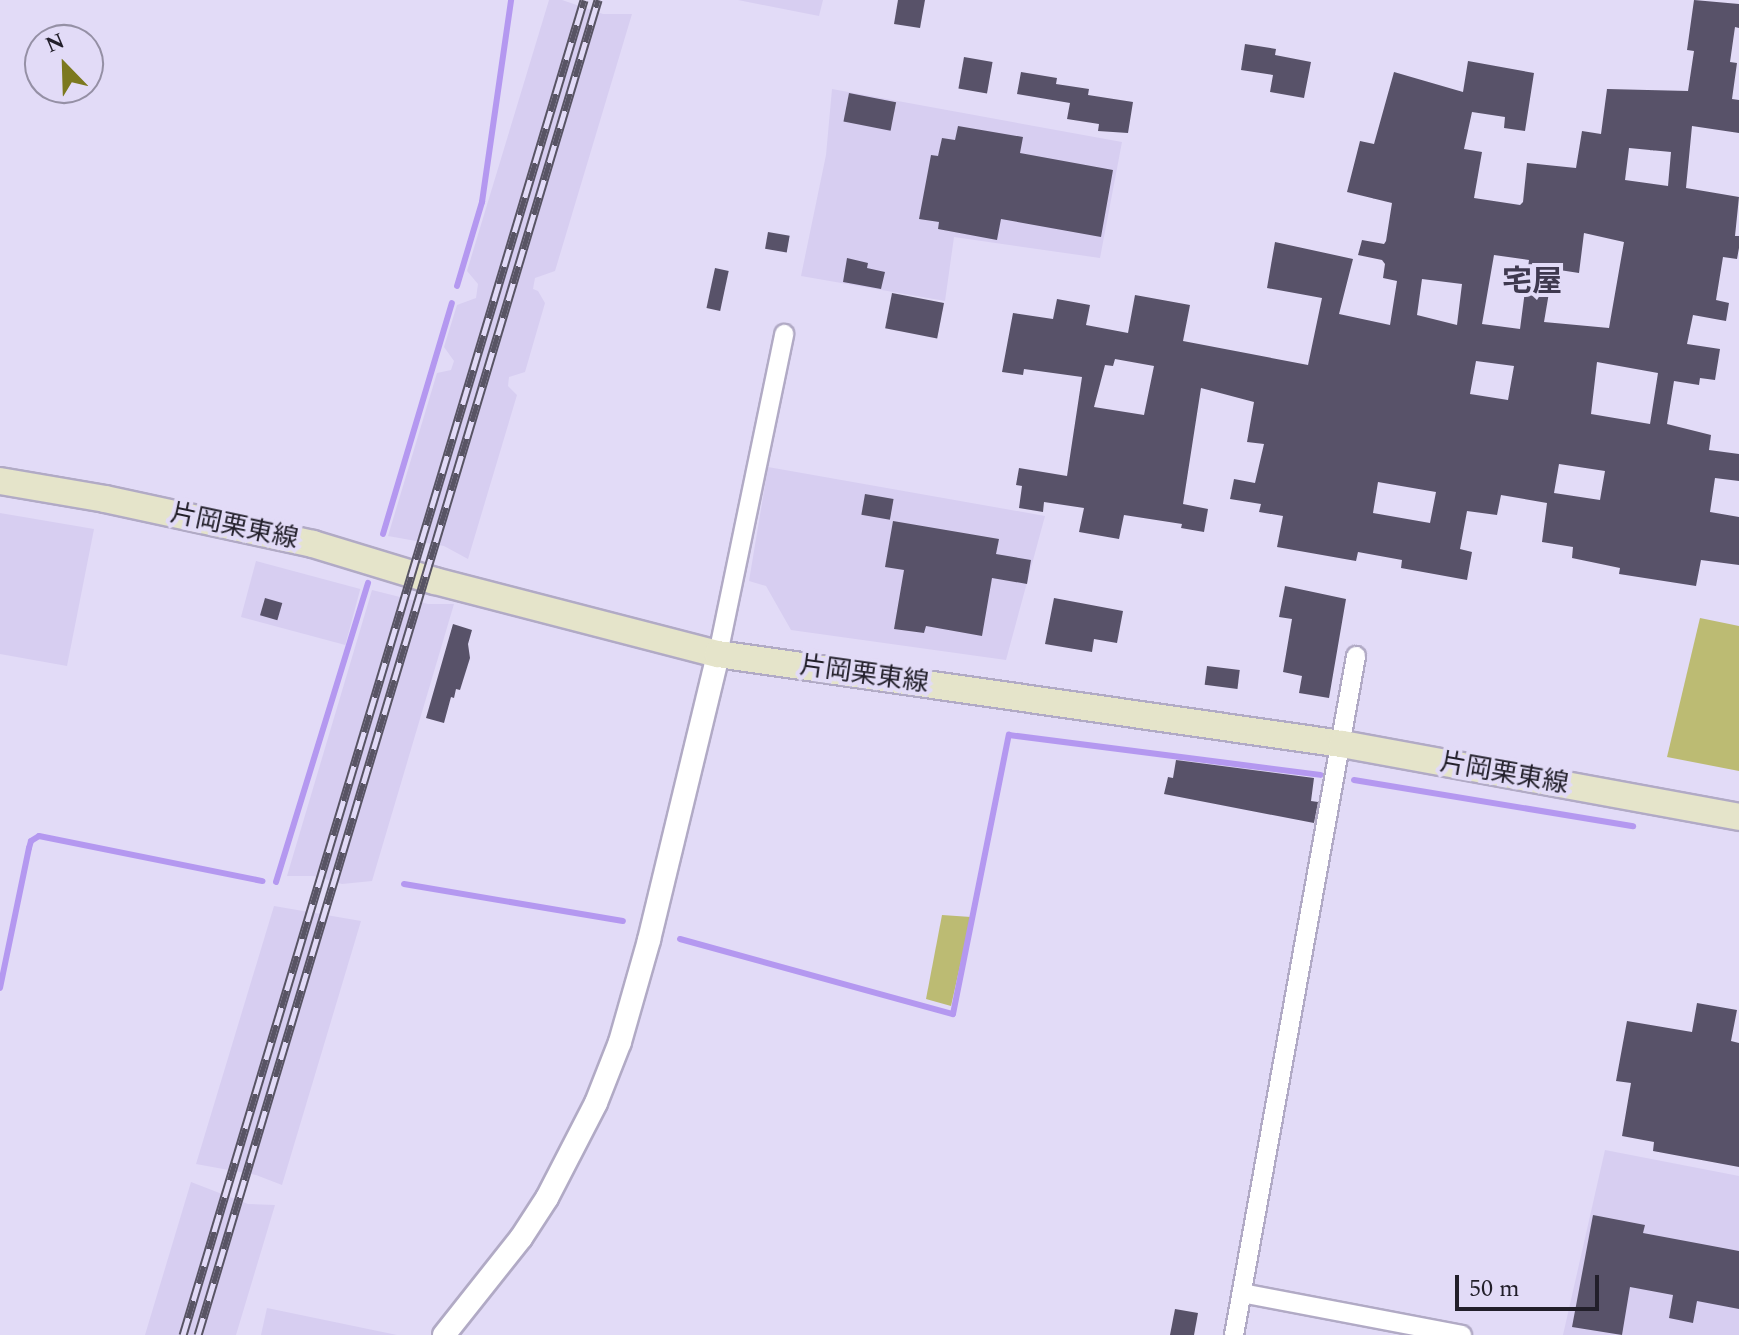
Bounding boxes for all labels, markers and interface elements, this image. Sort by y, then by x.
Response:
north arrow [24,24,104,104]
text: N [40,25,70,62]
district label: 宅屋 [1502,264,1562,300]
street label: 片岡栗東線 [167,498,301,556]
street label: 片岡栗東線 [797,651,931,699]
street label: 片岡栗東線 [1437,747,1571,801]
scale bar [1459,1259,1603,1309]
text: 50 m [1469,1271,1520,1307]

